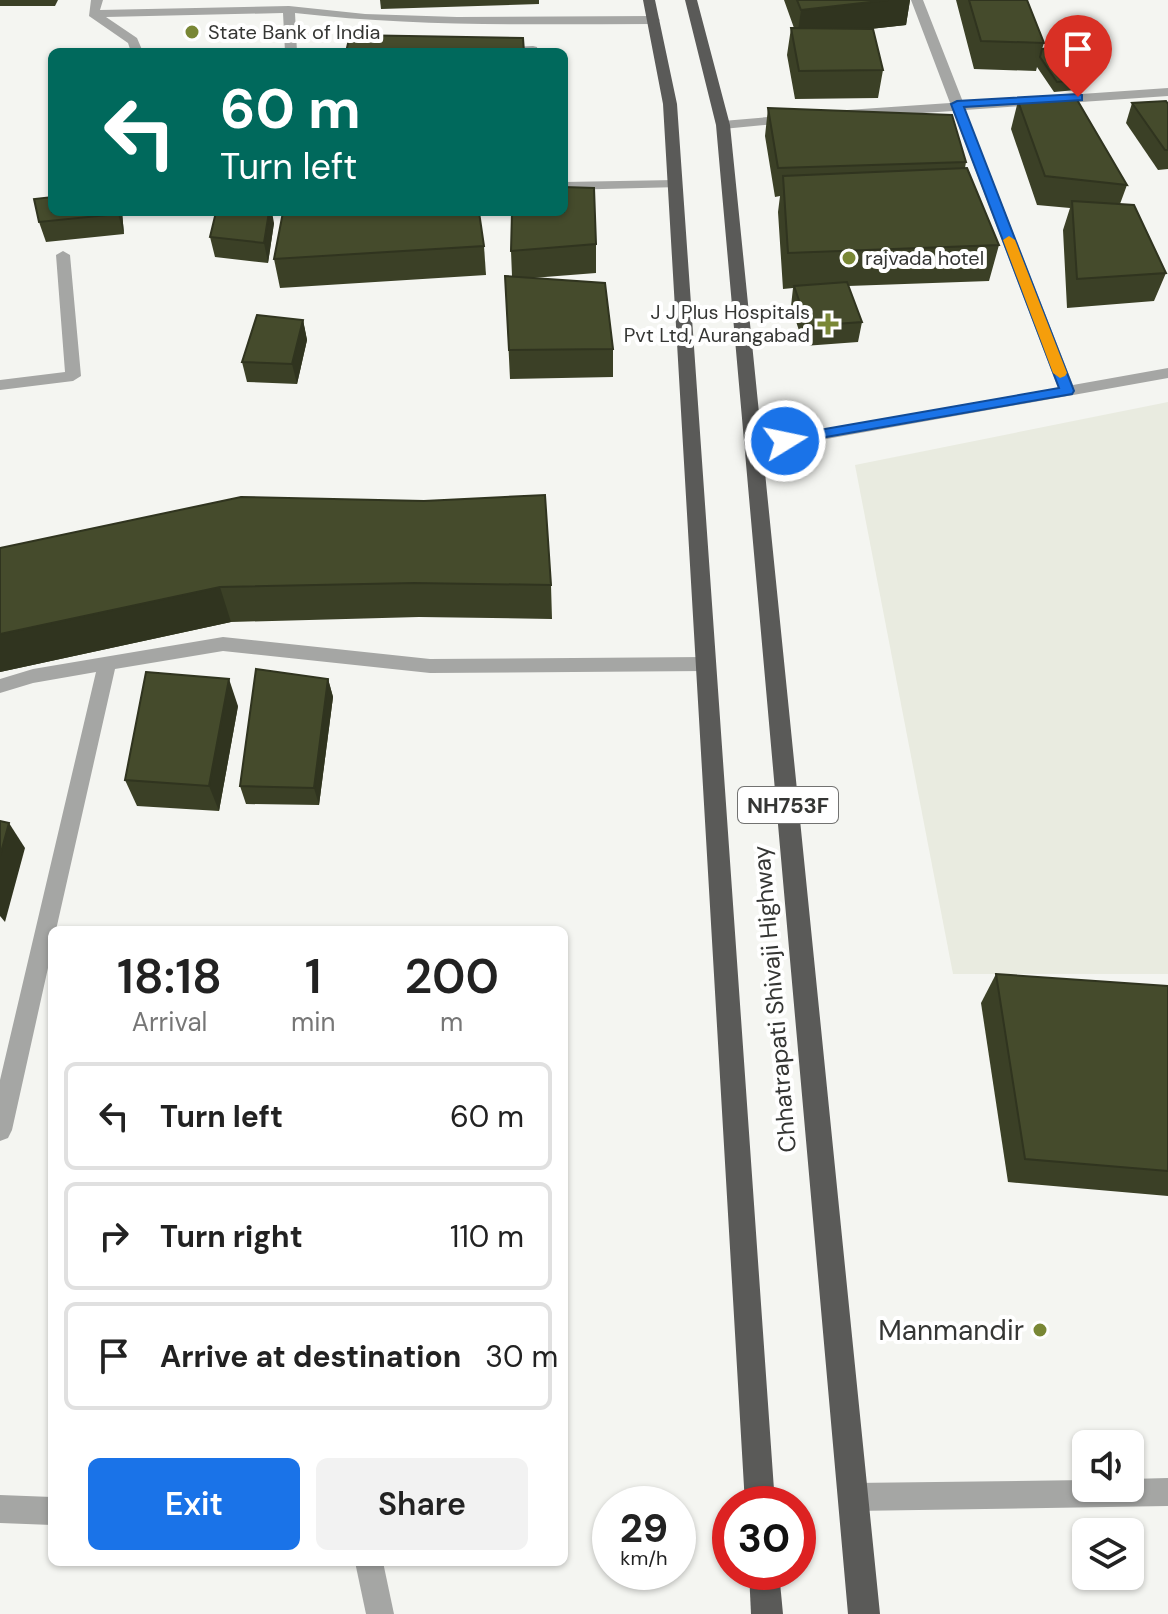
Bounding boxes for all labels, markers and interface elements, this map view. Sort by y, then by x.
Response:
pin [1044,15,1112,97]
place label: State Bank of India [208,19,380,45]
marker: State Bank of India [183,23,201,41]
icon: arrive [1056,27,1100,71]
text: 60 m [220,72,361,145]
icon: left [88,80,192,184]
text: Turn left [220,143,357,190]
place label: rajvada hotel [865,245,984,271]
marker: rajvada hotel [840,249,858,267]
place label: J J Plus Hospitals Pvt Ltd, Aurangabad [624,299,810,348]
marker: J J Plus Hospitals Pvt Ltd, Aurangabad [817,313,839,335]
position arrow [743,399,827,483]
road number: NH753F [738,787,838,823]
street label: Chhatrapati Shivaji Highway [745,844,803,1154]
text: 18:18 [117,945,222,1008]
text: 1 [305,945,322,1008]
text: 200 [404,945,499,1008]
text: Arrival [132,1005,207,1039]
text: min [291,1005,335,1039]
text: m [440,1005,463,1039]
icon: left [92,1094,136,1138]
text: Turn left [160,1097,283,1136]
text: 60 m [450,1097,524,1136]
icon: right [92,1214,136,1258]
text: Turn right [160,1217,303,1256]
text: 110 m [450,1217,524,1256]
place label: Manmandir [878,1312,1024,1349]
marker: Manmandir [1031,1321,1049,1339]
icon: arrive [92,1334,136,1378]
text: Arrive at destination [160,1337,461,1376]
text: 30 m [485,1337,558,1376]
map controls [1072,1430,1144,1590]
button: sound [1072,1430,1144,1502]
button: Exit [88,1458,300,1550]
button: Share [316,1458,528,1550]
speed limit sign: 30 [712,1486,816,1590]
text: 29 [620,1502,668,1554]
button: layers [1072,1518,1144,1590]
text: km/h [620,1545,668,1571]

